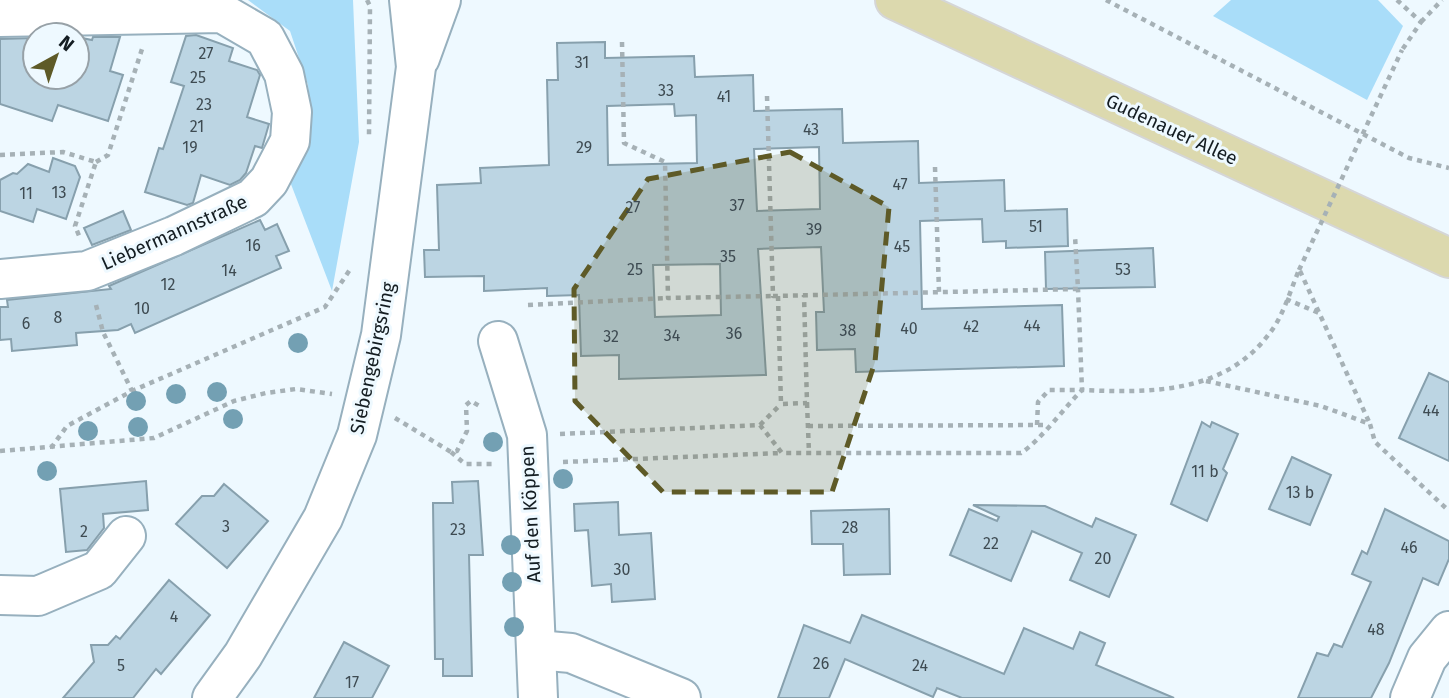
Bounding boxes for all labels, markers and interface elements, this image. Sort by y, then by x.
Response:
north arrow [21,21,91,91]
text: N [54,30,79,56]
house number: 27 [199,44,213,63]
house number: 31 [575,53,589,72]
house number: 25 [190,68,206,87]
house number: 33 [658,81,674,100]
house number: 41 [717,87,731,106]
street label: Gudenauer Allee [1102,89,1241,170]
house number: 23 [196,95,212,114]
house number: 21 [190,117,204,136]
house number: 43 [803,120,819,139]
house number: 19 [182,138,198,157]
house number: 29 [576,138,592,157]
house number: 47 [892,175,908,194]
house number: 13 [52,183,66,202]
house number: 11 [19,184,33,203]
street label: Liebermannstraße [98,190,251,275]
house number: 37 [729,196,745,215]
house number: 27 [626,198,640,217]
house number: 51 [1029,217,1043,236]
house number: 39 [806,220,822,239]
house number: 16 [245,236,261,255]
house number: 45 [894,237,910,256]
house number: 35 [720,247,736,266]
house number: 25 [627,260,643,279]
house number: 53 [1115,260,1131,279]
house number: 14 [221,261,237,280]
house number: 12 [161,275,175,294]
street label: Siebengebirgsring [345,280,400,436]
house number: 10 [134,299,150,318]
house number: 8 [54,308,63,327]
house number: 6 [22,314,30,333]
house number: 44 [1023,316,1041,335]
house number: 42 [963,317,979,336]
house number: 40 [900,319,918,338]
house number: 38 [840,321,857,340]
house number: 36 [726,324,742,343]
house number: 34 [664,326,681,345]
house number: 32 [603,327,619,346]
house number: 44 [1422,401,1440,420]
street label: Auf den Köppen [515,445,546,583]
house number: 11 b [1191,462,1219,481]
house number: 13 b [1286,483,1314,502]
house number: 3 [222,517,230,536]
house number: 28 [842,518,859,537]
house number: 23 [450,520,466,539]
house number: 2 [80,522,88,541]
house number: 22 [983,534,999,553]
house number: 46 [1400,538,1418,557]
house number: 20 [1095,549,1111,568]
house number: 30 [614,560,631,579]
house number: 4 [170,607,179,626]
house number: 48 [1367,620,1385,639]
house number: 26 [813,654,829,673]
house number: 5 [117,656,125,675]
house number: 24 [912,656,928,675]
house number: 17 [345,673,359,692]

